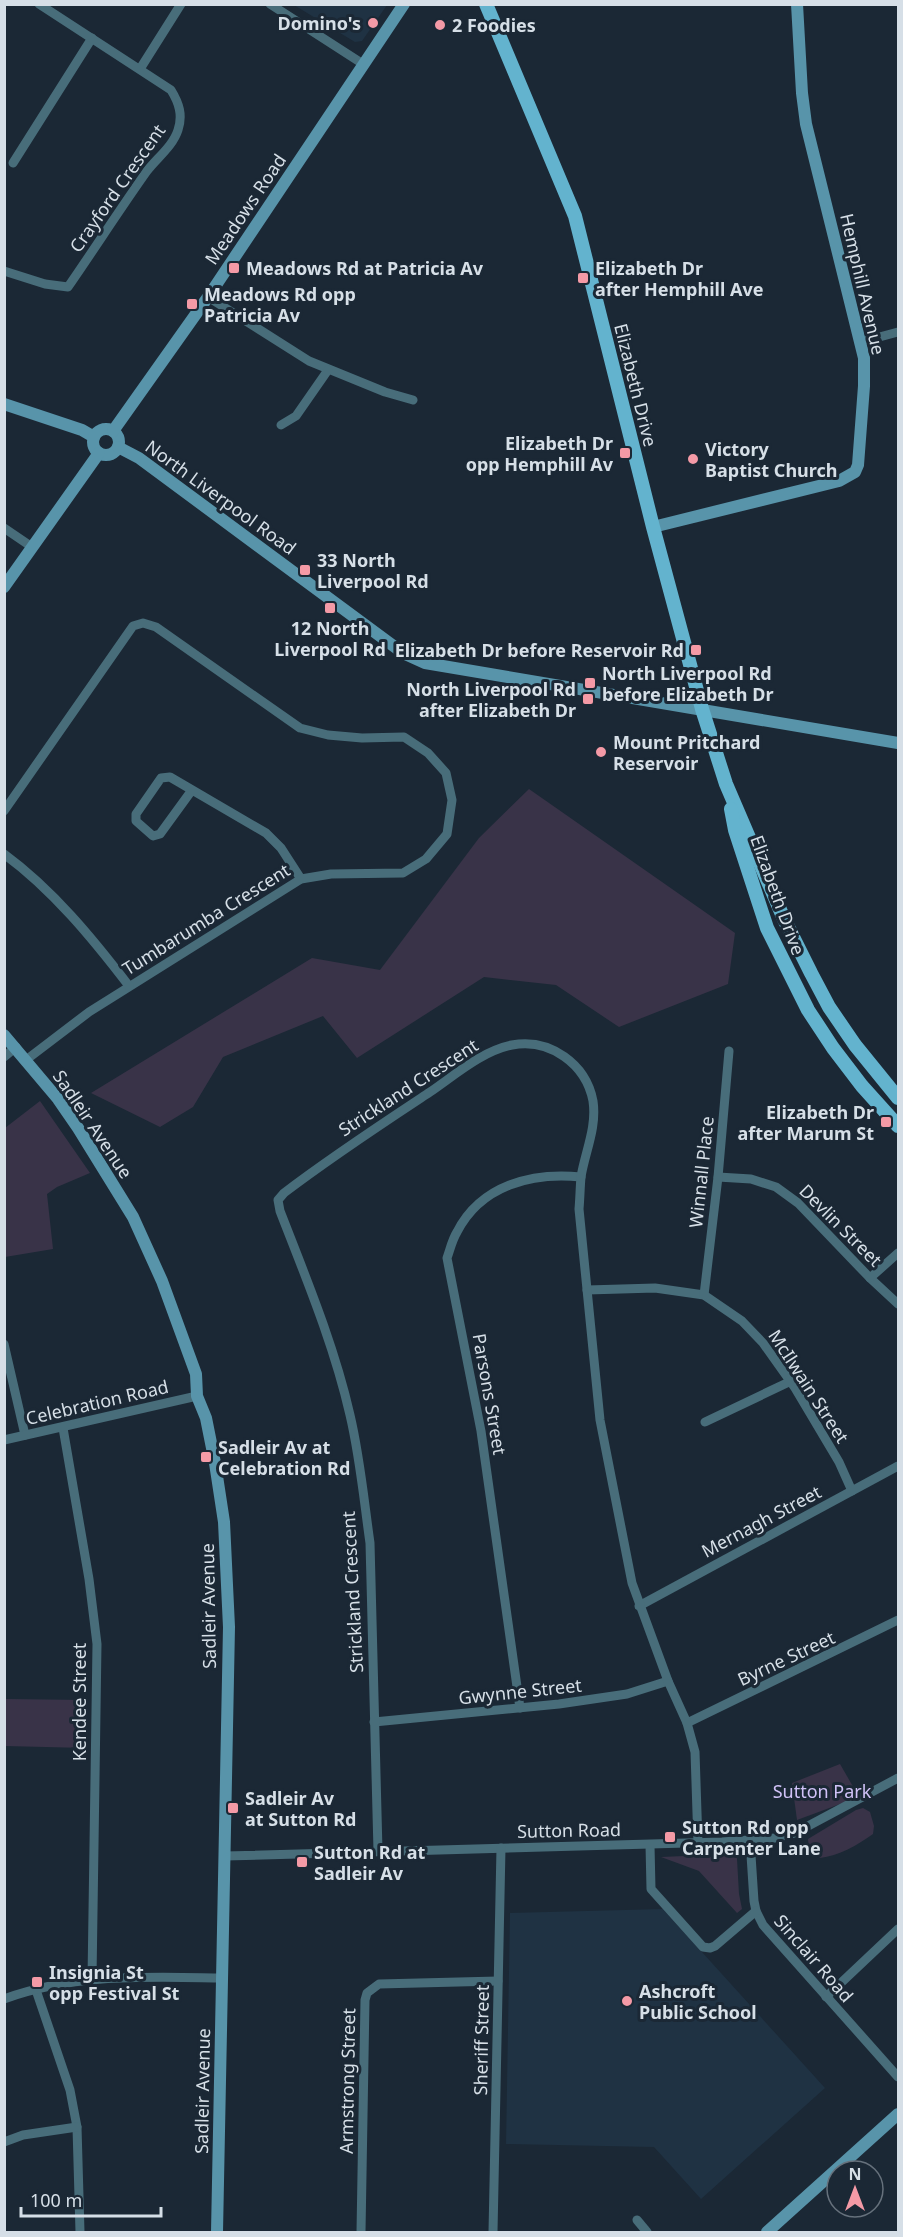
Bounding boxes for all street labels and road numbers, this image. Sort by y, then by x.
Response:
street label: Crayford Crescent [64,119,170,257]
street label: Meadows Road [199,149,291,269]
street label: Hemphill Avenue [835,211,891,357]
street label: Elizabeth Drive [609,321,663,449]
street label: North Liverpool Road [141,434,301,560]
street label: Elizabeth Drive [745,832,811,958]
street label: Tumbarumba Crescent [118,857,295,980]
street label: Strickland Crescent [334,1033,483,1141]
street label: Sadleir Avenue [48,1065,138,1183]
street label: Winnall Place [683,1115,719,1229]
street label: Devlin Street [795,1179,888,1272]
street label: McIlwain Street [763,1325,855,1448]
street label: Parsons Street [468,1332,513,1457]
street label: Celebration Road [23,1374,171,1430]
street label: Mernagh Street [697,1479,825,1563]
street label: Strickland Crescent [336,1510,368,1674]
street label: Sadleir Avenue [195,1543,221,1669]
street label: Byrne Street [734,1625,839,1691]
street label: Kendee Street [67,1642,91,1761]
street label: Gwynne Street [457,1673,583,1709]
street label: Sutton Road [517,1817,621,1843]
street label: Sinclair Road [769,1909,859,2007]
street label: Sheriff Street [468,1984,494,2095]
street label: Armstrong Street [334,2007,360,2154]
street label: Sadleir Avenue [189,2028,215,2154]

